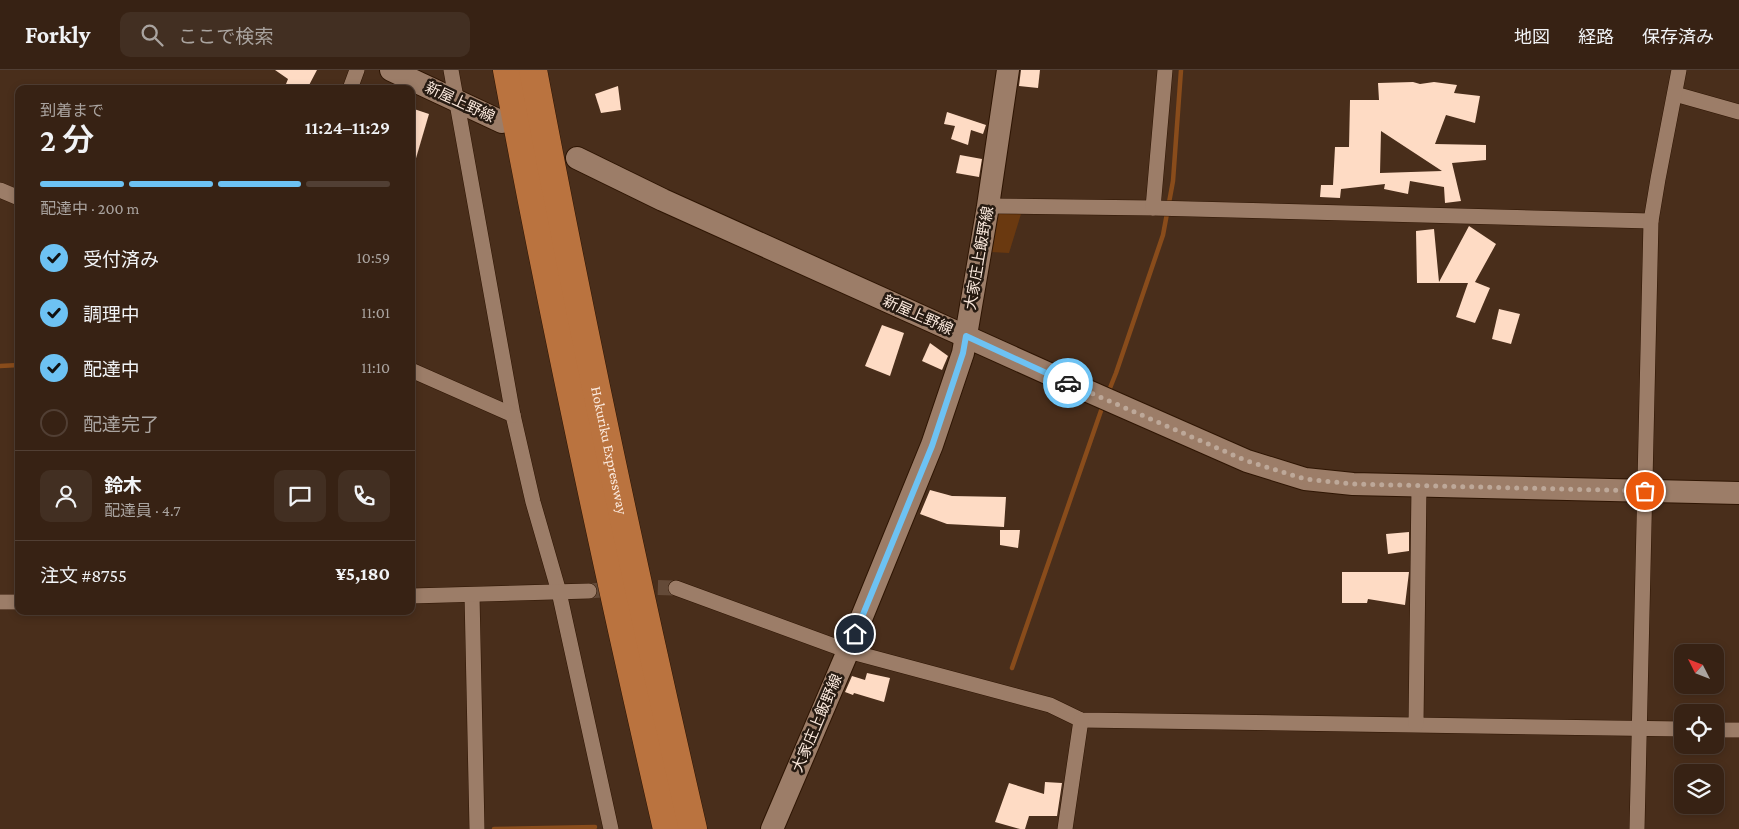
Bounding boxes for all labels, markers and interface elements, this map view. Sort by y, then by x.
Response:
search box [120,12,470,57]
text: Forkly [25,21,90,48]
icon: search [138,21,166,49]
text: ここで検索 [178,26,273,47]
text: 地図 [1514,27,1550,47]
text: 経路 [1578,27,1614,47]
text: 保存済み [1642,27,1714,47]
street label: 新屋上野線 [423,79,497,125]
text: 到着まで [40,102,104,119]
text: 11:24–11:29 [305,117,390,138]
text: 2 分 [40,122,94,158]
text: 配達中 · 200 m [40,200,139,217]
street label: 大家庄上飯野線 [962,205,996,311]
icon: check [40,244,68,272]
text: 受付済み [83,249,159,270]
text: 10:59 [357,249,390,266]
street label: 新屋上野線 [880,292,956,338]
icon: check [40,299,68,327]
text: 調理中 [83,304,140,325]
text: 11:01 [361,304,390,321]
icon: check [40,354,68,382]
courier [1043,358,1093,408]
text: 配達中 [83,359,140,380]
text: 11:10 [361,359,390,376]
icon: car [1054,369,1082,397]
street label: Hokuriku Expressway [588,385,631,516]
text: 配達完了 [83,414,159,435]
button: person [40,470,92,522]
button: chat [274,470,326,522]
button: phone [338,470,390,522]
pin [1624,470,1666,512]
text: 鈴木 [104,475,142,496]
icon: bag [1631,477,1659,505]
text: 配達員 · 4.7 [104,502,181,519]
text: ¥5,180 [335,563,390,584]
text: 注文 #8755 [40,565,127,586]
pin [834,613,876,655]
icon: home [841,620,869,648]
north arrow [1674,644,1724,694]
map controls [1674,644,1724,814]
street label: 大家庄上飯野線 [789,672,845,774]
button: locate [1674,704,1724,754]
button: layers [1674,764,1724,814]

